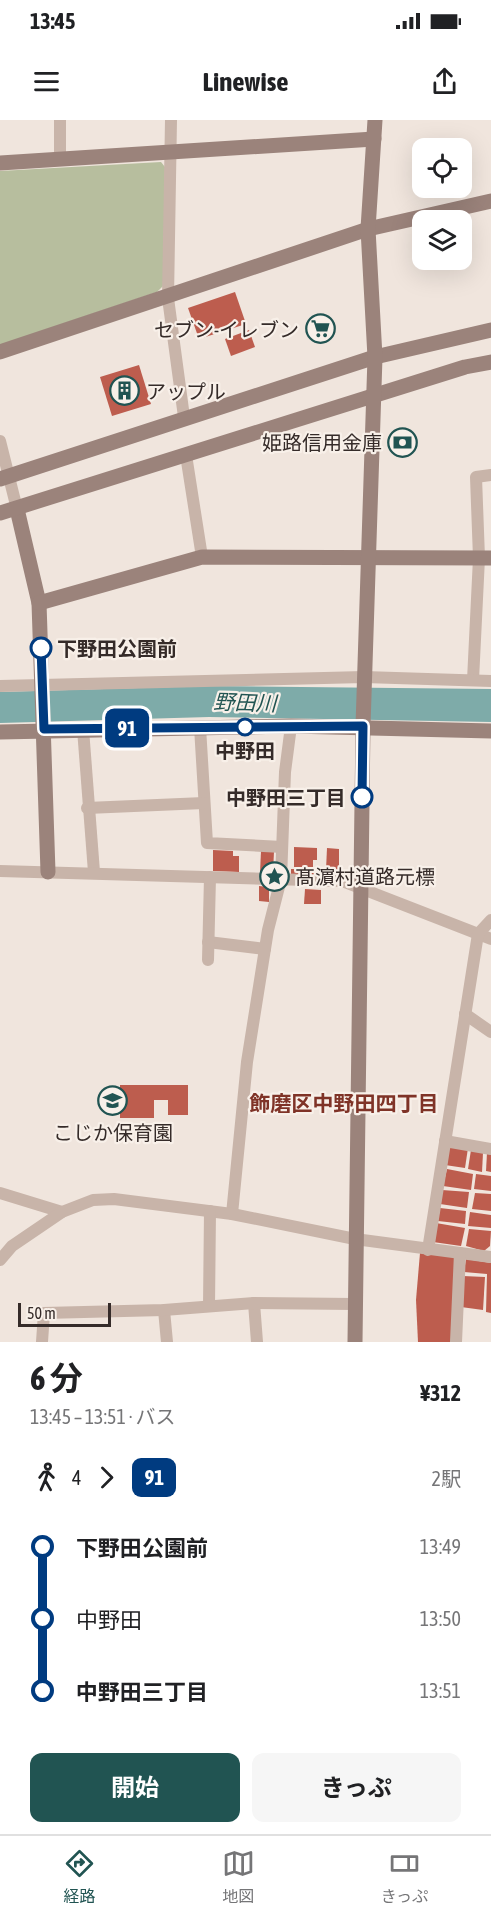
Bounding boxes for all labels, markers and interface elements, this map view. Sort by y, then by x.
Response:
text: 13:45 [30,8,75,34]
icon: menu [30,65,63,98]
icon: share [428,65,461,98]
text: Linewise [203,66,288,97]
map controls [412,138,472,270]
button: locate [412,138,472,198]
button: layers [412,210,472,270]
supermarket icon: セブン-イレブン [304,313,336,345]
place label: セブン-イレブン [154,318,299,341]
building icon: アップル [109,375,141,407]
place label: アップル [146,380,226,403]
bank icon: 姫路信用金庫 [387,426,419,458]
place label: 姫路信用金庫 [262,431,382,454]
marker: 下野田公園前 [30,637,52,659]
place label: 下野田公園前 [57,637,177,660]
water label: 野田川 [213,689,279,715]
line badge: 91 [100,708,154,748]
text: 91 [117,716,137,740]
marker: 中野田 [236,718,254,736]
place label: 中野田 [215,739,275,762]
place label: 中野田三丁目 [226,786,346,809]
marker: 中野田三丁目 [351,786,373,808]
place icon: 髙濵村道路元標 [258,860,290,892]
place label: 髙濵村道路元標 [295,865,435,888]
school or university icon: こじか保育園 [97,1085,129,1117]
district label: 飾磨区中野田四丁目 [250,1091,439,1115]
place label: こじか保育園 [53,1121,173,1144]
scale bar [18,1300,111,1328]
text: 50 m [27,1304,56,1322]
text: 6 分 [30,1359,83,1397]
text: ¥312 [420,1380,461,1406]
text: 13:45 – 13:51 · バス [30,1405,176,1428]
icon: walk [30,1461,63,1494]
icon: forward [90,1461,123,1494]
text: 91 [144,1465,164,1489]
text: 4 [72,1466,81,1489]
text: 2駅 [432,1467,461,1490]
text: 下野田公園前 [76,1535,208,1561]
text: 13:49 [420,1535,461,1558]
text: 中野田 [76,1607,142,1633]
text: 13:50 [420,1607,461,1630]
text: 中野田三丁目 [76,1679,208,1705]
text: 13:51 [420,1679,461,1702]
button: 開始 [30,1753,240,1822]
button: きっぷ [252,1753,461,1822]
tab: 経路 [63,1847,96,1907]
tab: 地図 [222,1847,255,1907]
tab: きっぷ [381,1847,428,1907]

